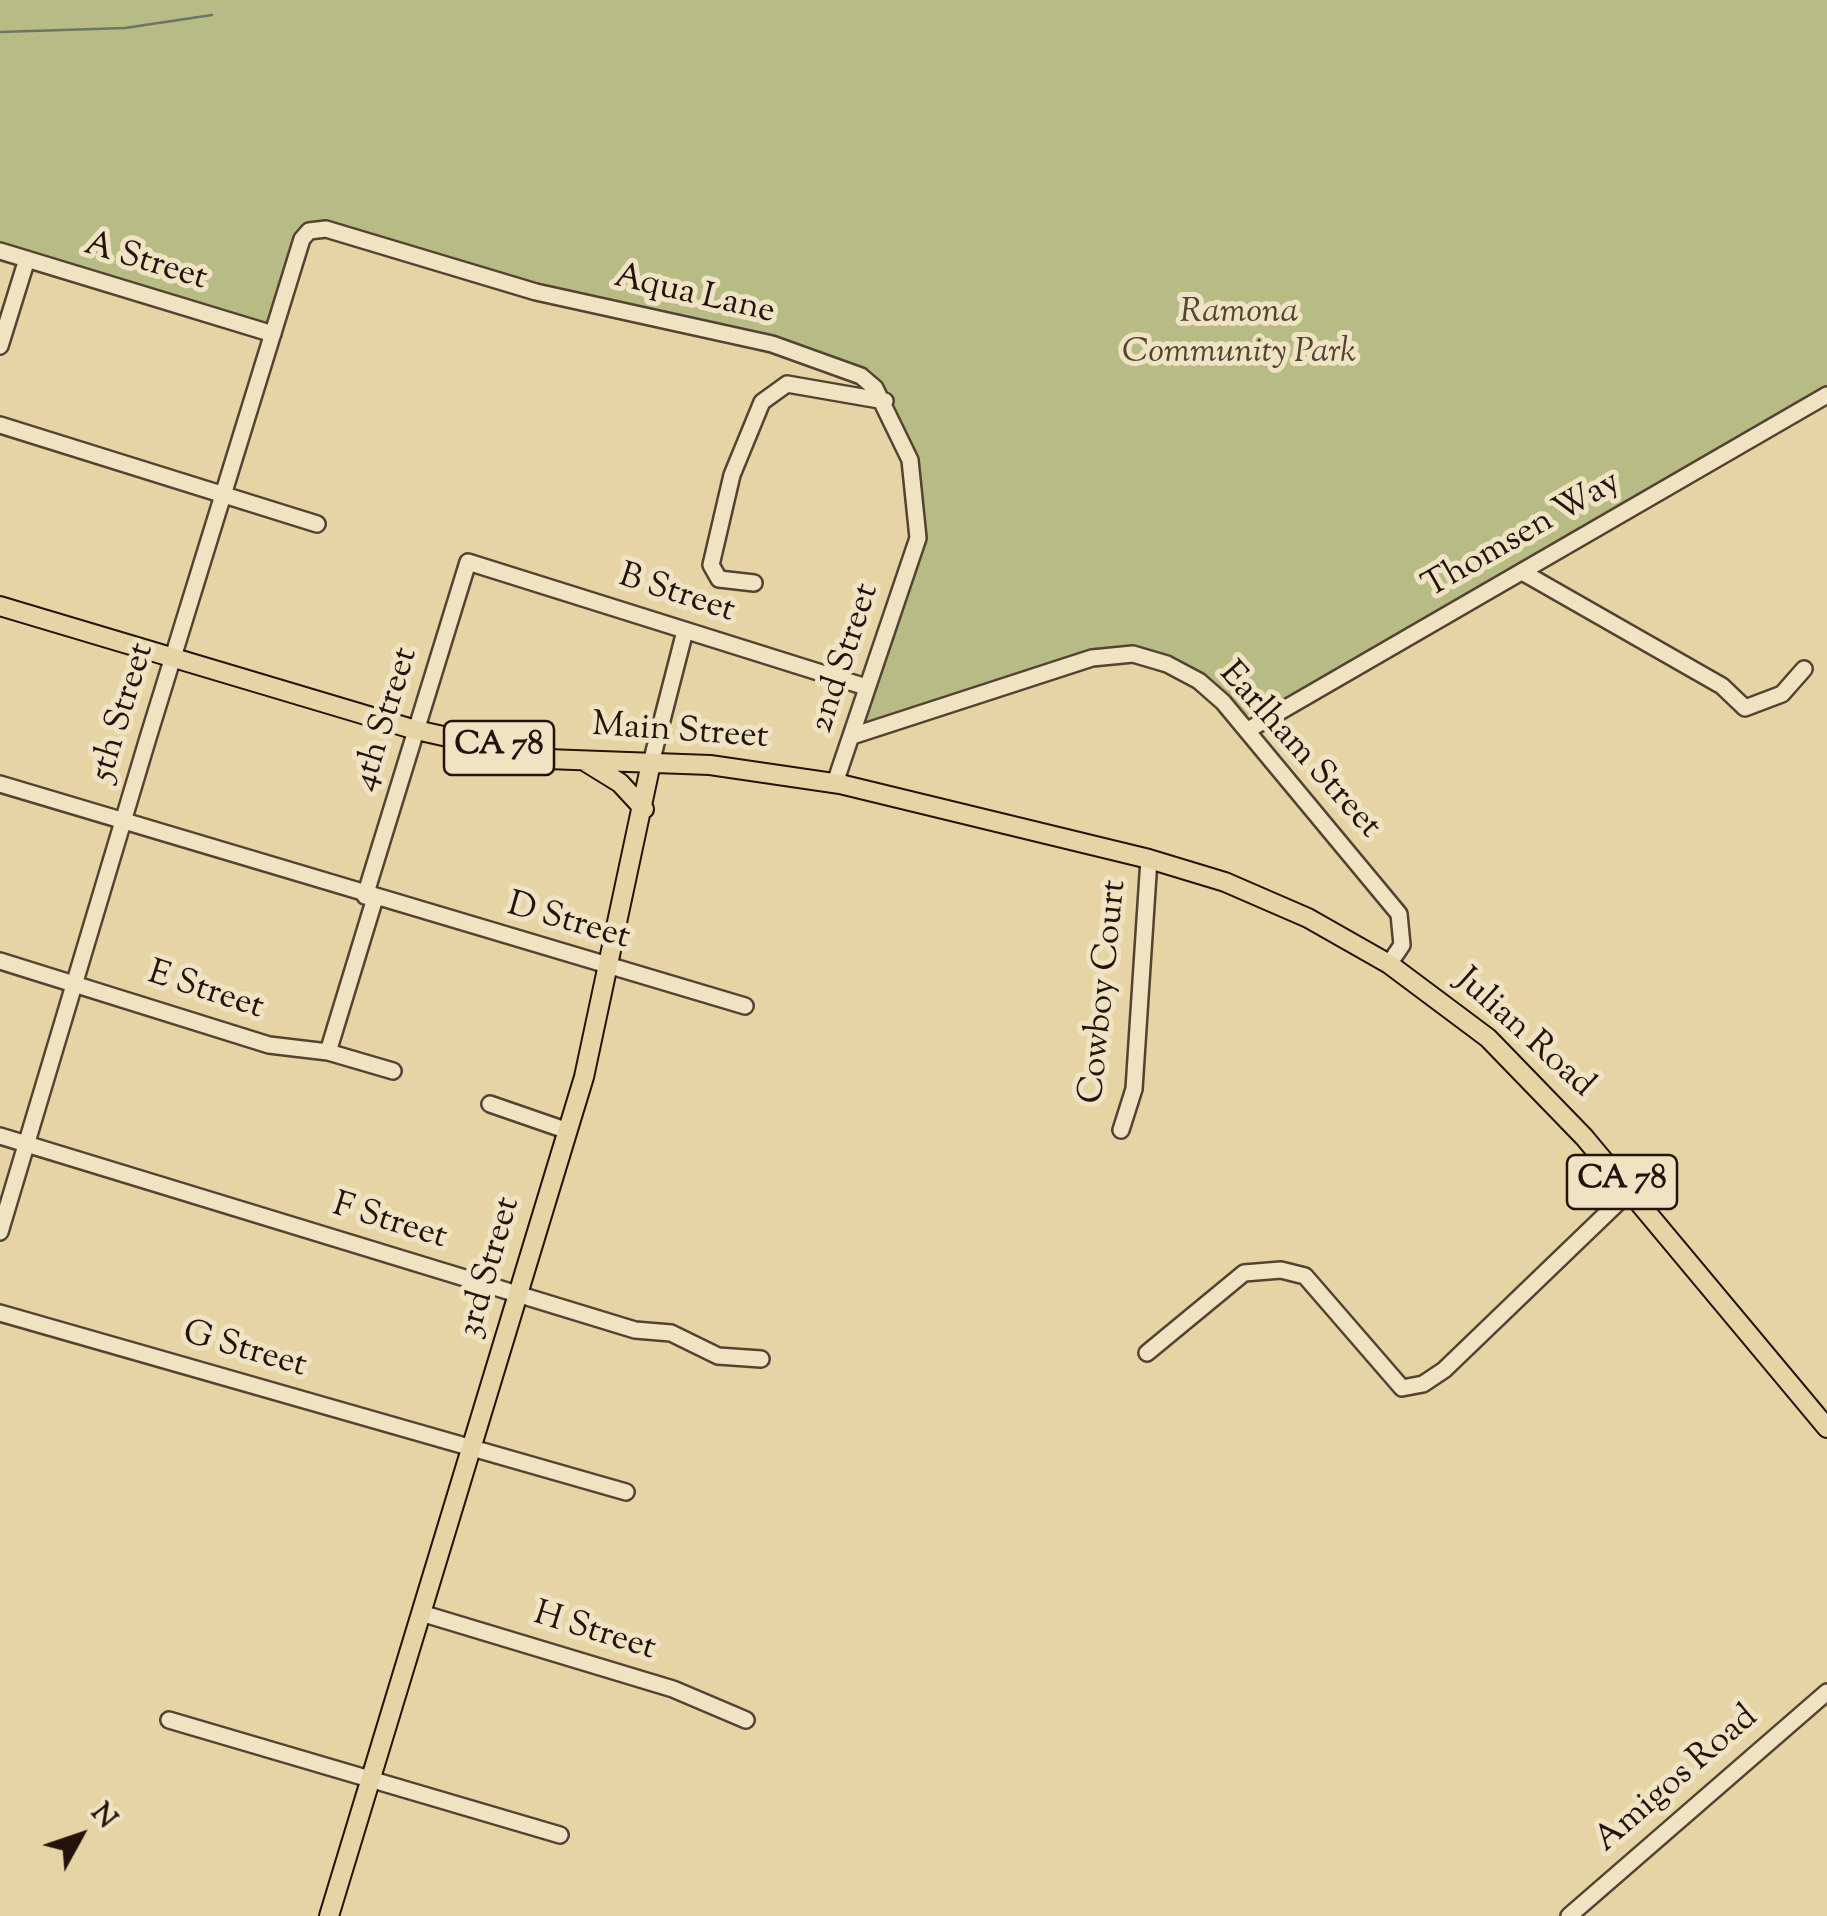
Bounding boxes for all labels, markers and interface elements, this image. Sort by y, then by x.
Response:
street label: A Street [78,225,212,303]
street label: Aqua Lane [610,258,778,336]
park label: Ramona Community Park [1122,294,1356,376]
street label: Thomsen Way [1417,464,1629,610]
street label: B Street [613,558,739,634]
street label: 2nd Street [803,579,891,739]
street label: 5th Street [84,639,166,787]
street label: 4th Street [346,643,430,797]
street label: Earlham Street [1208,655,1388,849]
street label: Main Street [590,707,770,761]
road number: CA 78 [444,721,554,775]
street label: Cowboy Court [1073,878,1139,1106]
street label: D Street [502,887,634,961]
street label: E Street [142,955,268,1031]
street label: Julian Road [1445,962,1601,1108]
road number: CA 78 [1567,1155,1677,1209]
street label: F Street [327,1187,451,1261]
street label: 3rd Street [452,1193,532,1343]
street label: G Street [177,1314,311,1390]
street label: H Street [528,1596,660,1672]
street label: Amigos Road [1588,1699,1768,1863]
north arrow [30,1786,130,1886]
text: N [80,1795,125,1838]

